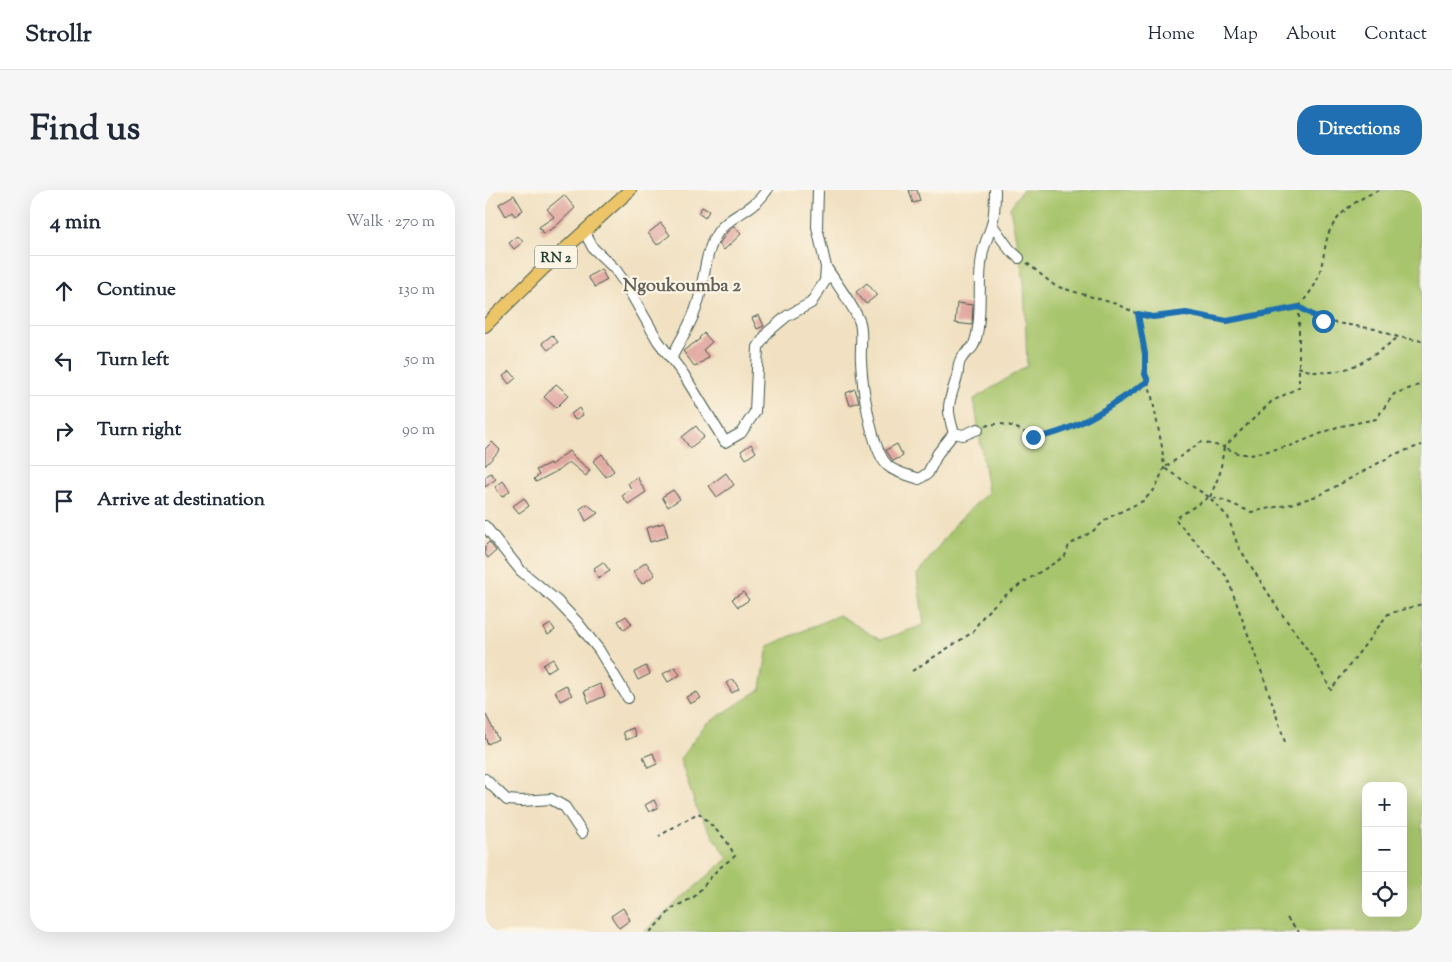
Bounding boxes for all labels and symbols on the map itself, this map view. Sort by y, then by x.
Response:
road number: RN 2 [535,246,577,268]
district label: Ngoukoumba 2 [623,274,741,300]
route start [1312,310,1335,333]
route end [1022,426,1045,449]

